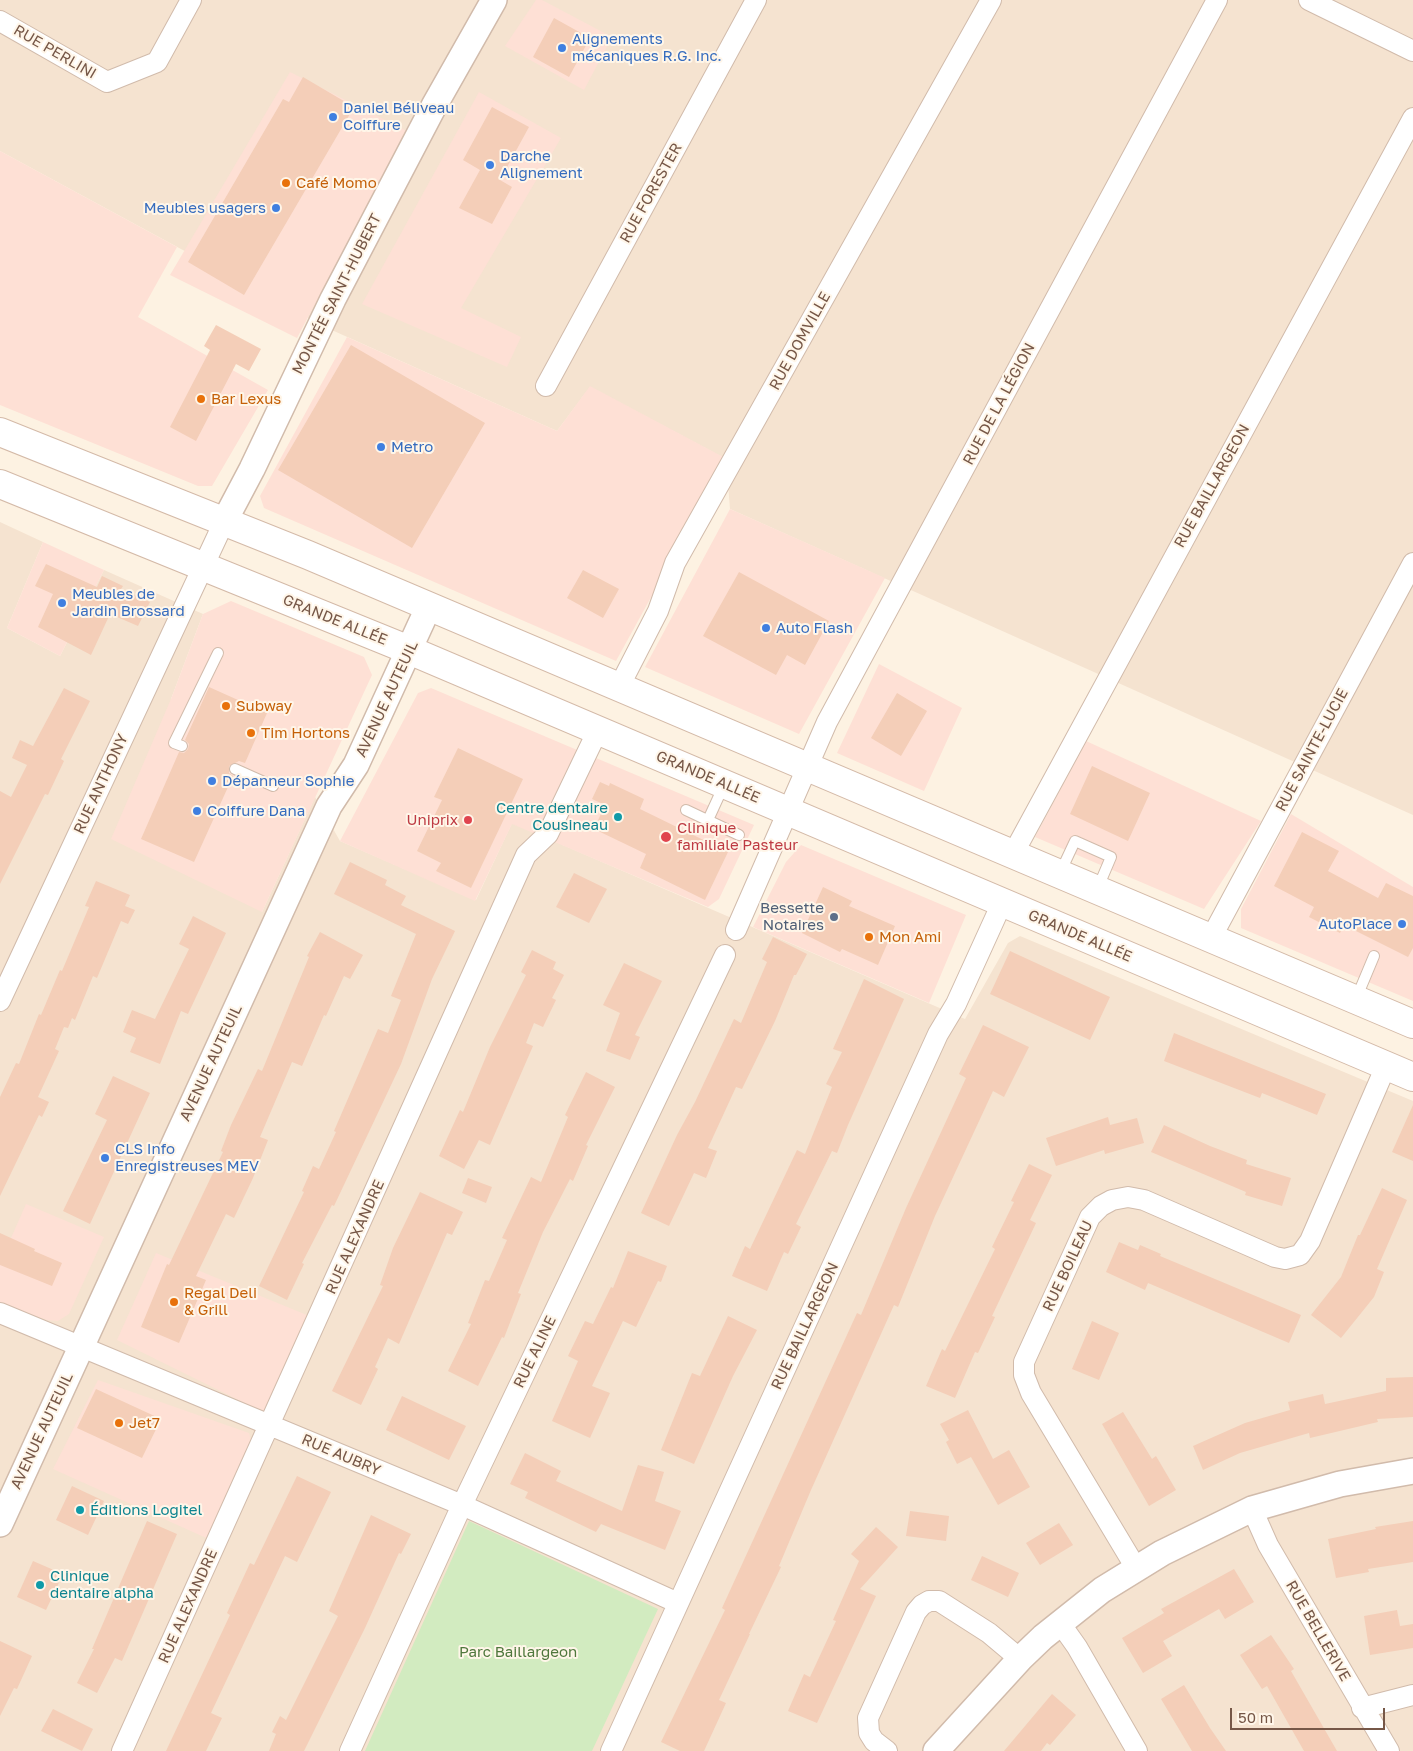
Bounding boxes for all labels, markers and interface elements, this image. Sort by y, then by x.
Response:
street label: RUE PERLINI [10,21,100,83]
place label: Alignements mécaniques R.G. Inc. [572,30,722,65]
marker: Alignements mécaniques R.G. Inc. [556,42,568,54]
place label: Daniel Béliveau Coiffure [343,99,454,134]
marker: Daniel Béliveau Coiffure [327,111,339,123]
street label: RUE FORESTER [616,140,686,246]
place label: Darche Alignement [500,147,583,182]
marker: Darche Alignement [484,159,496,171]
place label: Café Momo [296,174,377,192]
marker: Café Momo [280,177,292,189]
place label: Meubles usagers [144,199,266,217]
marker: Meubles usagers [270,202,282,214]
street label: MONTÉE SAINT-HUBERT [289,211,385,377]
street label: RUE DOMVILLE [766,289,834,393]
street label: RUE DE LA LÉGION [959,340,1039,468]
place label: Bar Lexus [211,390,281,408]
marker: Bar Lexus [195,393,207,405]
street label: RUE BAILLARGEON [1171,421,1253,551]
place label: Metro [391,438,433,456]
marker: Metro [375,441,387,453]
place label: Meubles de Jardin Brossard [72,585,185,620]
street label: GRANDE ALLÉE [280,591,390,649]
marker: Meubles de Jardin Brossard [56,597,68,609]
place label: Auto Flash [776,619,853,637]
marker: Auto Flash [760,622,772,634]
street label: AVENUE AUTEUIL [352,638,422,760]
street label: RUE SAINTE-LUCIE [1272,685,1352,815]
place label: Subway [236,697,292,715]
marker: Subway [220,700,232,712]
place label: Tim Hortons [261,724,350,742]
marker: Tim Hortons [245,727,257,739]
street label: RUE ANTHONY [70,731,132,837]
street label: GRANDE ALLÉE [653,747,763,807]
place label: Dépanneur Sophie [222,772,354,790]
marker: Dépanneur Sophie [206,775,218,787]
place label: Centre dentaire Cousineau [496,799,608,834]
place label: Coiffure Dana [207,802,305,820]
marker: Coiffure Dana [191,805,203,817]
place label: Uniprix [406,811,458,829]
marker: Centre dentaire Cousineau [612,811,624,823]
marker: Uniprix [462,814,474,826]
place label: Clinique familiale Pasteur [677,819,798,854]
marker: Clinique familiale Pasteur [659,830,673,844]
place label: Bessette Notaires [760,899,824,934]
street label: GRANDE ALLÉE [1025,906,1135,966]
marker: Bessette Notaires [828,911,840,923]
place label: AutoPlace [1318,915,1392,933]
marker: AutoPlace [1396,918,1408,930]
place label: Mon Ami [879,928,941,946]
marker: Mon Ami [863,931,875,943]
street label: AVENUE AUTEUIL [176,1002,246,1124]
place label: CLS Info Enregistreuses MEV [115,1140,259,1175]
marker: CLS Info Enregistreuses MEV [99,1152,111,1164]
street label: RUE ALEXANDRE [322,1177,388,1297]
street label: RUE BOILEAU [1039,1218,1097,1314]
street label: RUE BAILLARGEON [768,1259,842,1393]
place label: Regal Deli & Grill [184,1284,257,1319]
marker: Regal Deli & Grill [168,1296,180,1308]
street label: RUE ALINE [510,1313,560,1391]
street label: AVENUE AUTEUIL [7,1370,77,1492]
place label: Jet7 [129,1414,160,1432]
marker: Jet7 [113,1417,125,1429]
street label: RUE AUBRY [299,1430,383,1480]
place label: Éditions Logitel [90,1501,202,1519]
marker: Éditions Logitel [74,1504,86,1516]
street label: RUE ALEXANDRE [155,1546,221,1666]
place label: Clinique dentaire alpha [50,1567,154,1602]
street label: RUE BELLERIVE [1282,1577,1354,1685]
marker: Clinique dentaire alpha [34,1579,46,1591]
park label: Parc Baillargeon [459,1643,577,1661]
scale bar [1233,1698,1388,1730]
text: 50 m [1238,1708,1273,1726]

